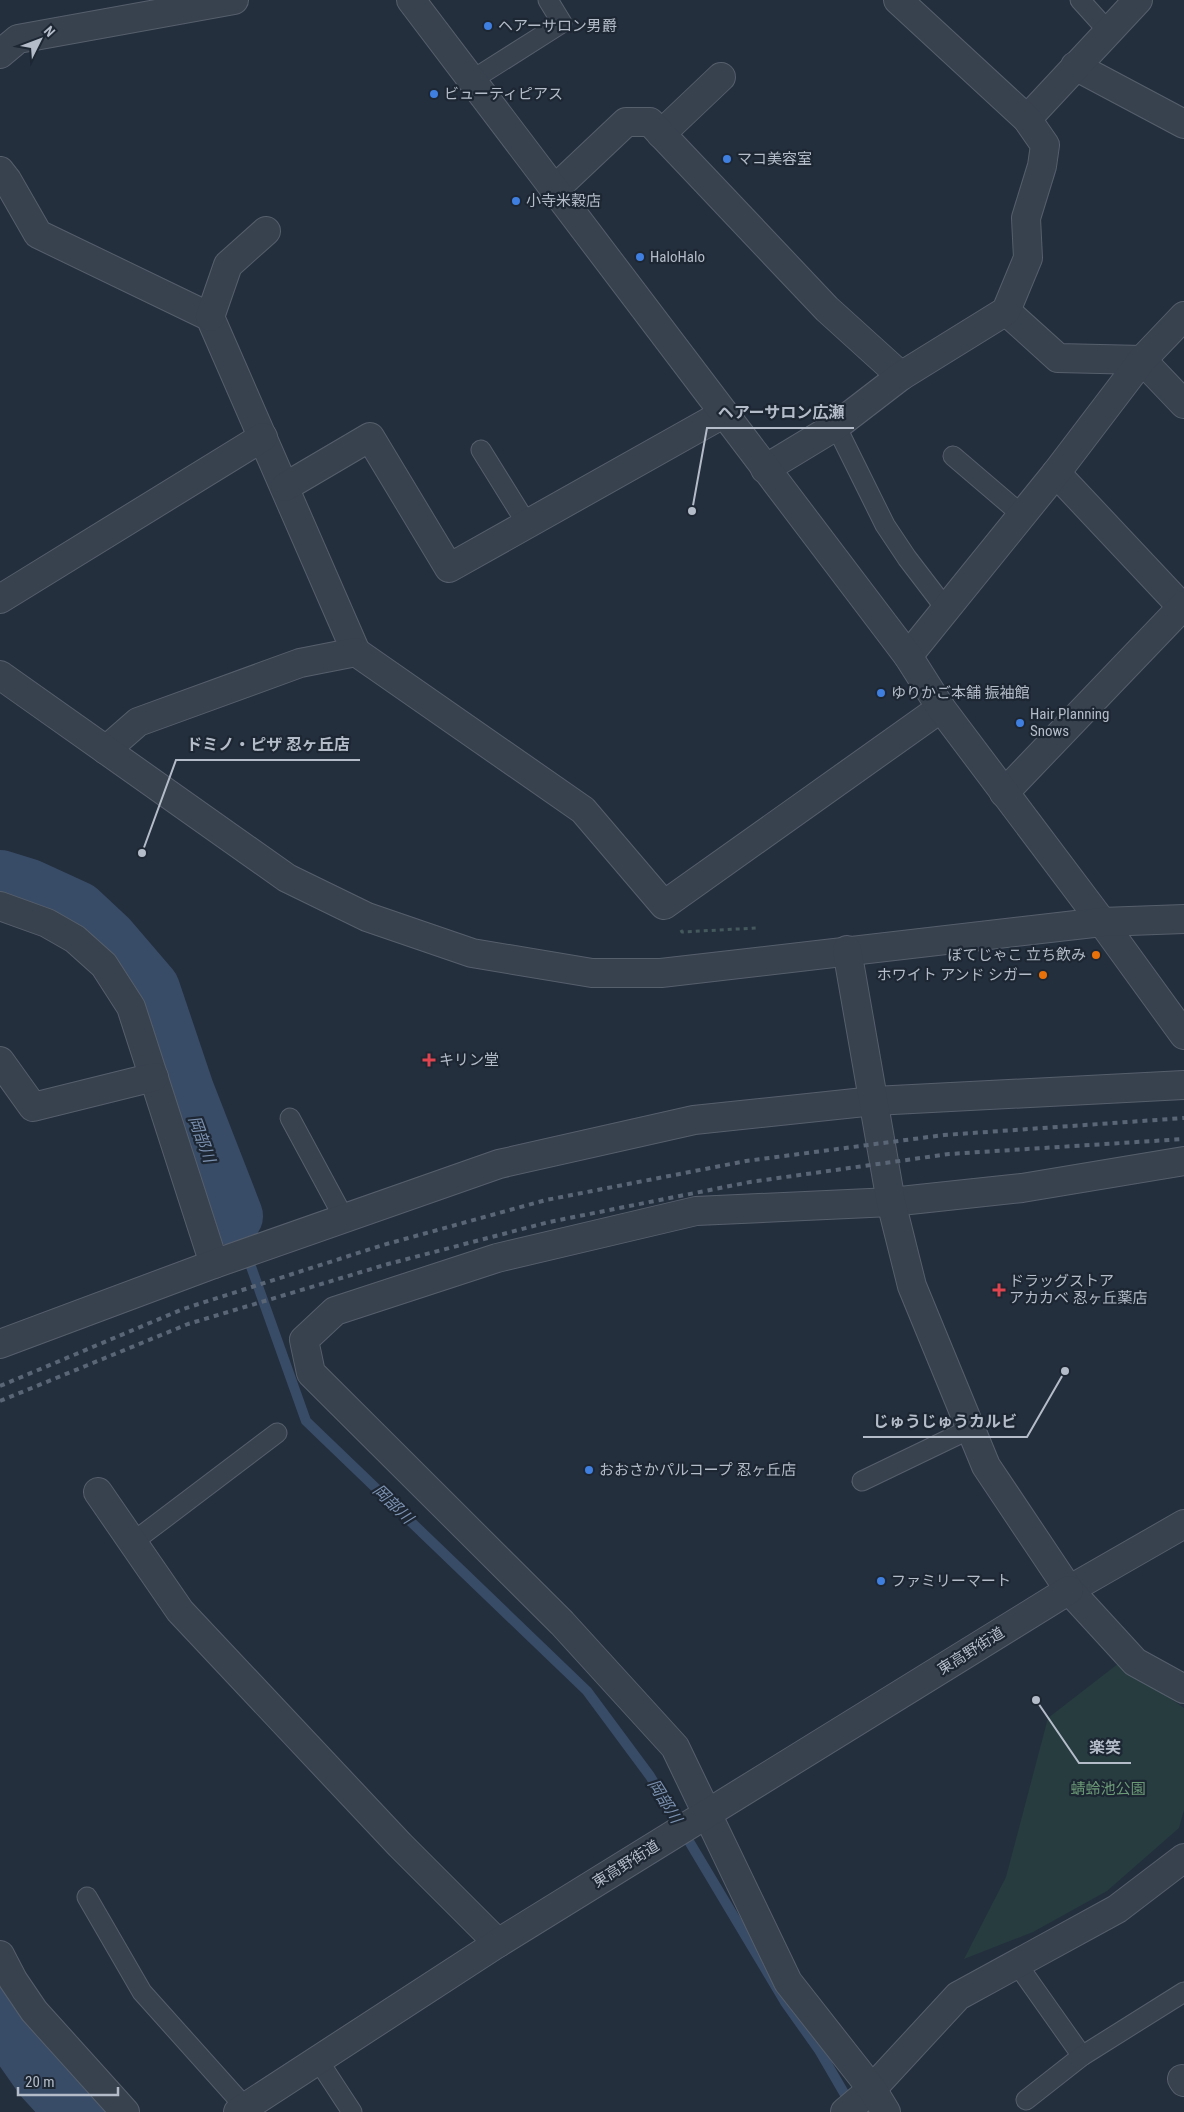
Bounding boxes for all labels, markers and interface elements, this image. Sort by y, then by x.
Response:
north arrow [15,15,65,65]
place label: ヘアーサロン男爵 [498,17,617,35]
marker: ヘアーサロン男爵 [482,20,494,32]
text: N [41,23,58,40]
place label: ビューティピアス [444,85,563,103]
marker: ビューティピアス [428,88,440,100]
place label: マコ美容室 [737,150,812,168]
marker: マコ美容室 [721,153,733,165]
place label: 小寺米穀店 [526,192,601,210]
marker: 小寺米穀店 [510,195,522,207]
place label: HaloHalo [650,248,705,266]
marker: HaloHalo [634,251,646,263]
callout: ヘアーサロン広瀬 [707,397,854,428]
text: ヘアーサロン広瀬 [718,403,844,422]
place label: ゆりかご本舗 振袖館 [891,684,1029,702]
marker: ゆりかご本舗 振袖館 [875,687,887,699]
place label: Hair Planning Snows [1030,705,1110,740]
marker: Hair Planning Snows [1014,717,1026,729]
callout: ドミノ・ピザ 忍ヶ丘店 [176,729,360,760]
text: ドミノ・ピザ 忍ヶ丘店 [186,735,350,754]
place label: ぼてじゃこ 立ち飲み [948,946,1086,964]
marker: ぼてじゃこ 立ち飲み [1090,949,1102,961]
place label: ホワイト アンド シガー [877,966,1033,984]
marker: ホワイト アンド シガー [1037,969,1049,981]
place label: キリン堂 [439,1051,499,1069]
marker: キリン堂 [423,1054,435,1066]
water label: 岡部川 [185,1113,220,1167]
place label: ドラッグストア アカカベ 忍ヶ丘薬店 [1009,1272,1147,1307]
marker: ドラッグストア アカカベ 忍ヶ丘薬店 [993,1284,1005,1296]
callout: じゅうじゅうカルビ [863,1406,1027,1437]
text: じゅうじゅうカルビ [873,1412,1017,1431]
place label: おおさかパルコープ 忍ヶ丘店 [599,1461,796,1479]
marker: おおさかパルコープ 忍ヶ丘店 [583,1464,595,1476]
water label: 岡部川 [369,1480,418,1529]
place label: ファミリーマート [891,1572,1011,1590]
marker: ファミリーマート [875,1575,887,1587]
street label: 東高野街道 [934,1623,1008,1679]
callout: 楽笑 [1079,1732,1131,1763]
text: 楽笑 [1089,1738,1121,1757]
water label: 岡部川 [644,1776,687,1828]
park label: 蜻蛉池公園 [1070,1780,1146,1798]
street label: 東高野街道 [589,1836,663,1892]
scale bar [18,2064,118,2096]
text: 20 m [25,2073,55,2091]

